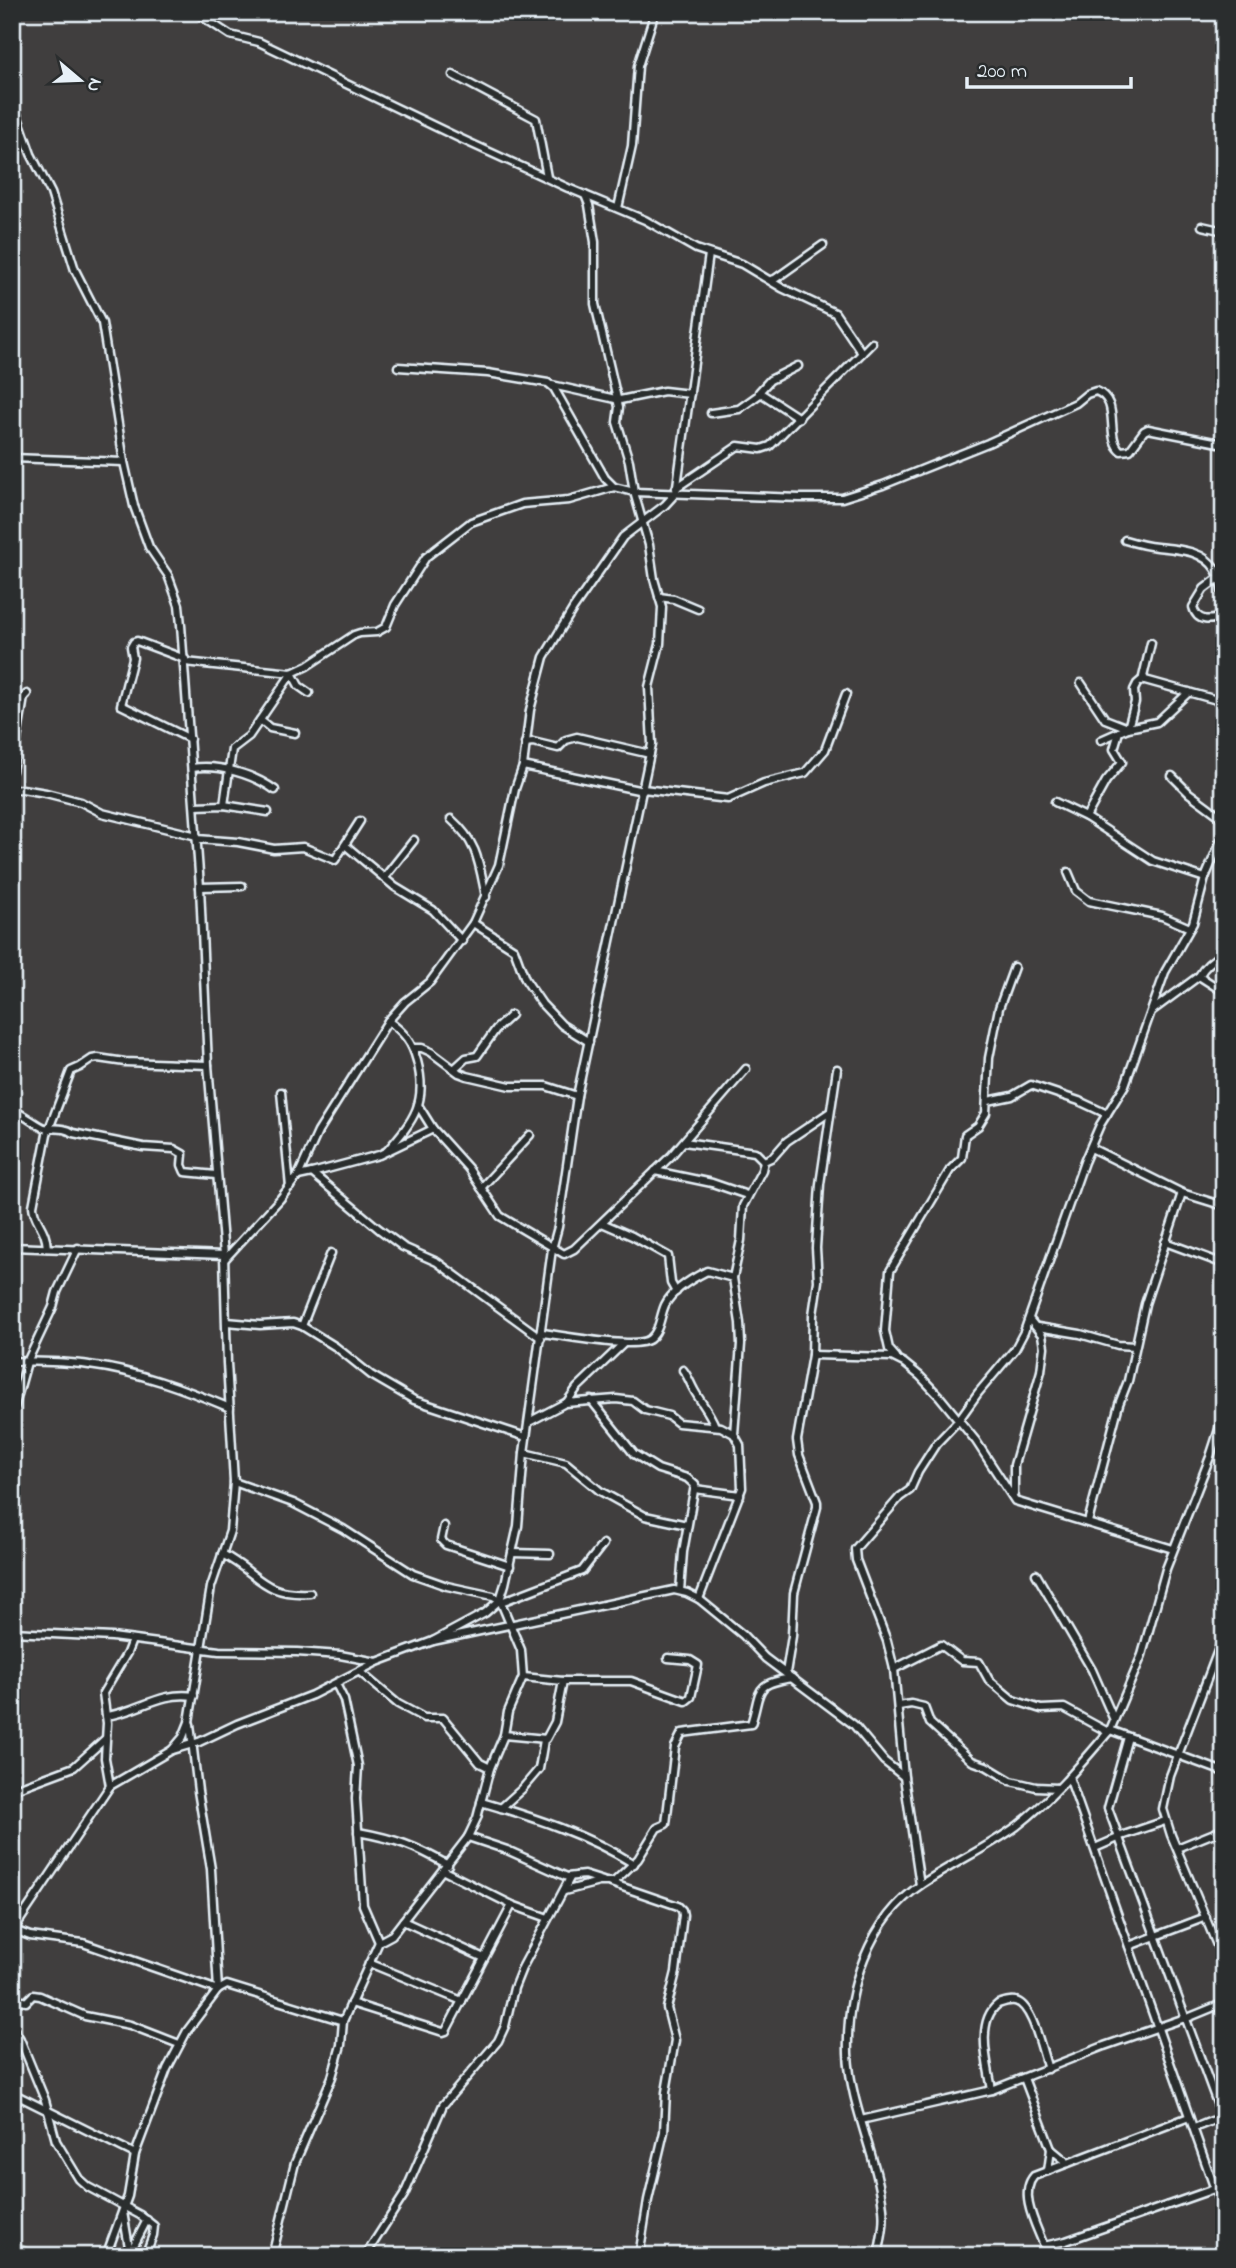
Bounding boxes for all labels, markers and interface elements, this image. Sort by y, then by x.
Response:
north arrow [46,46,116,116]
scale bar [967,46,1131,90]
text: 200 m [977,57,1027,87]
text: N [79,74,109,95]

